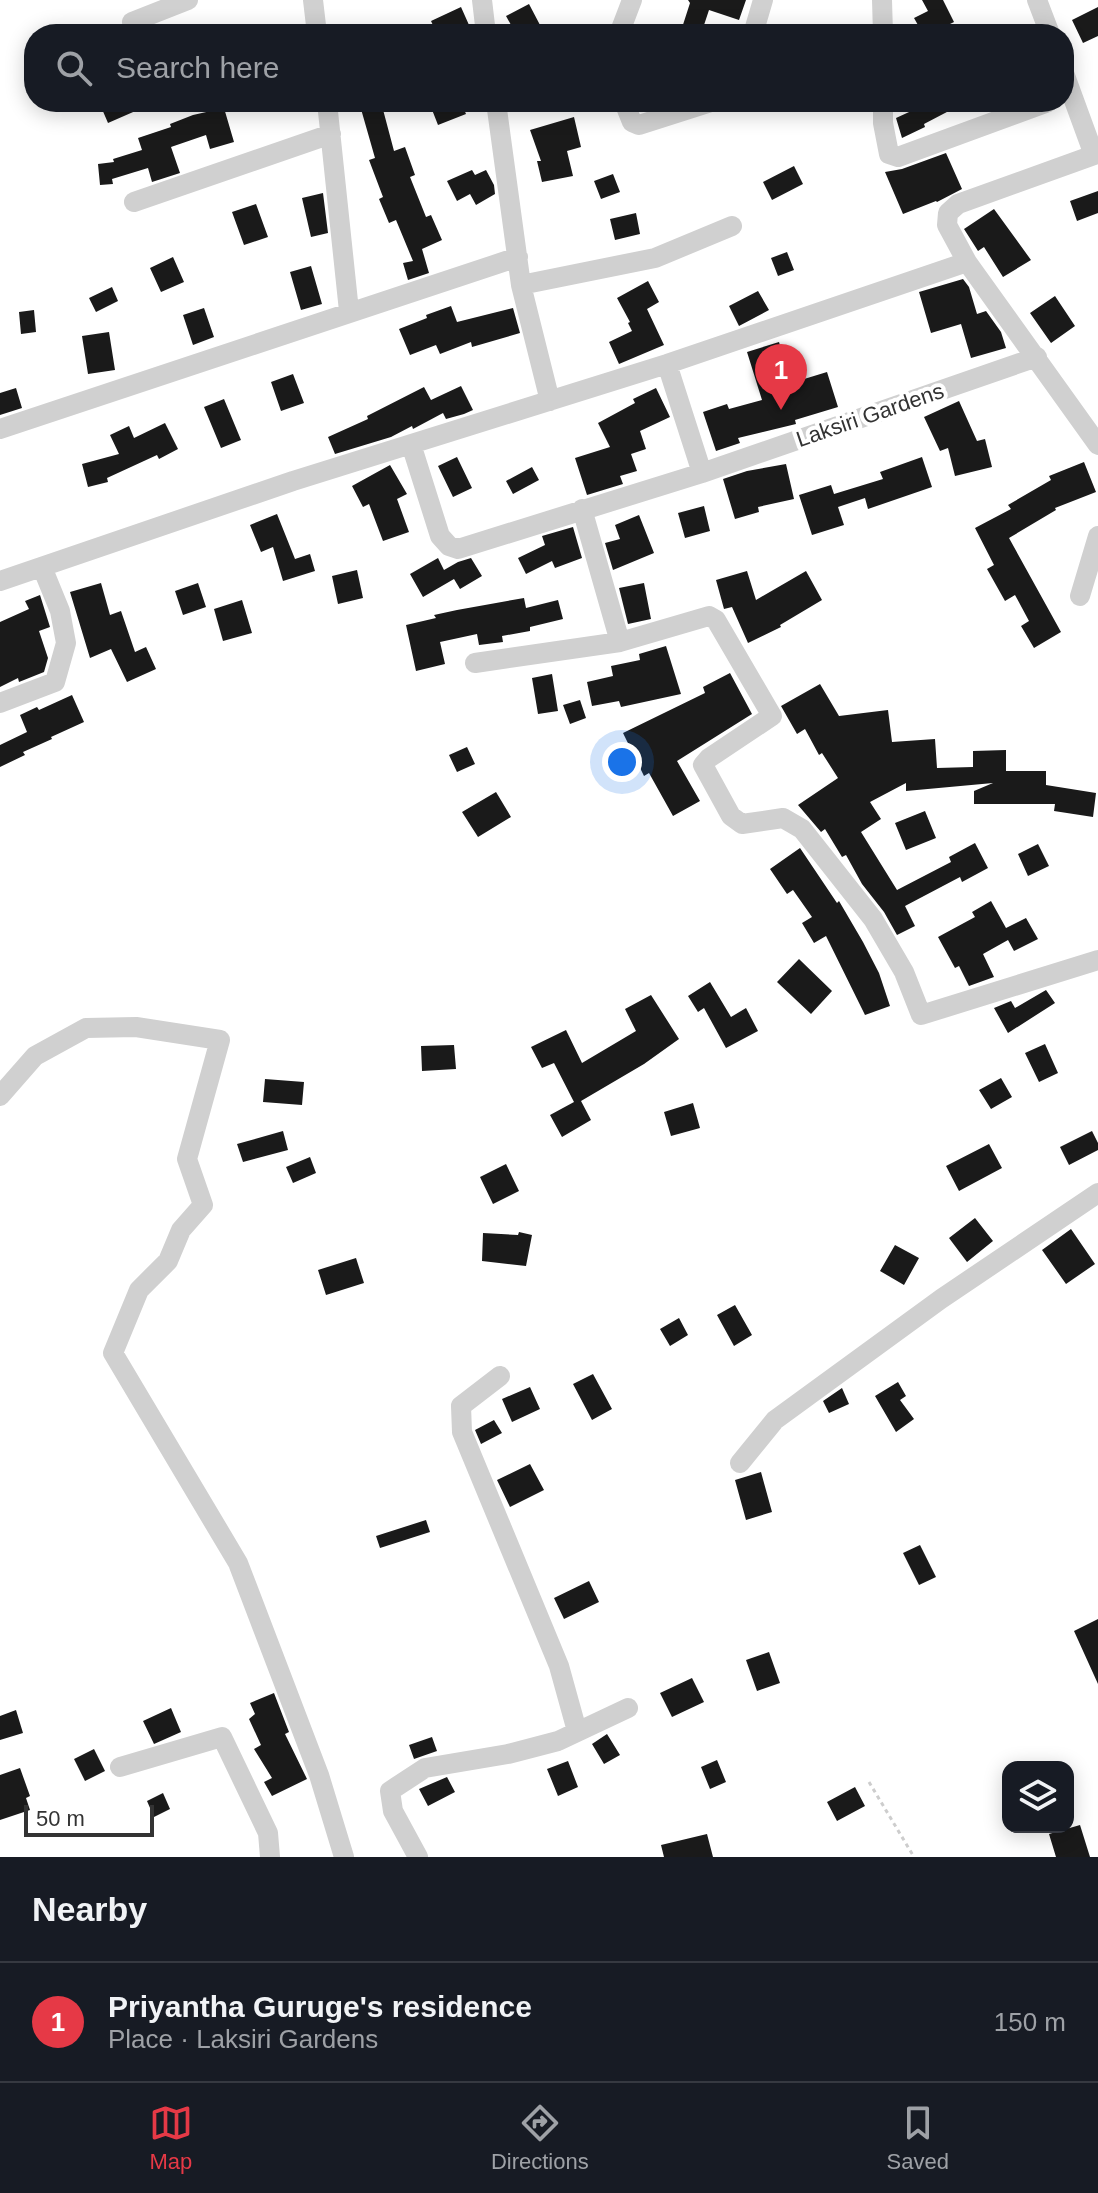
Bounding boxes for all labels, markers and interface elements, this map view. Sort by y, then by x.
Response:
search box [24,24,1074,112]
icon: search [52,46,96,90]
text: Search here [116,51,279,84]
pin: 1 [755,344,807,410]
street label: Laksiri Gardens [793,378,947,452]
your location [602,742,642,782]
map controls [1002,1761,1074,1833]
button: layers [1002,1761,1074,1833]
scale bar [24,1801,154,1837]
text: 50 m [36,1806,85,1831]
text: Nearby [32,1890,147,1928]
text: Priyantha Guruge's residence [108,1990,532,2023]
text: 1 [51,2007,65,2037]
text: 150 m [994,2007,1066,2037]
text: Place · Laksiri Gardens [108,2024,378,2054]
tab: Map [149,2101,193,2175]
tab: Directions [491,2101,589,2175]
tab: Saved [887,2101,949,2175]

